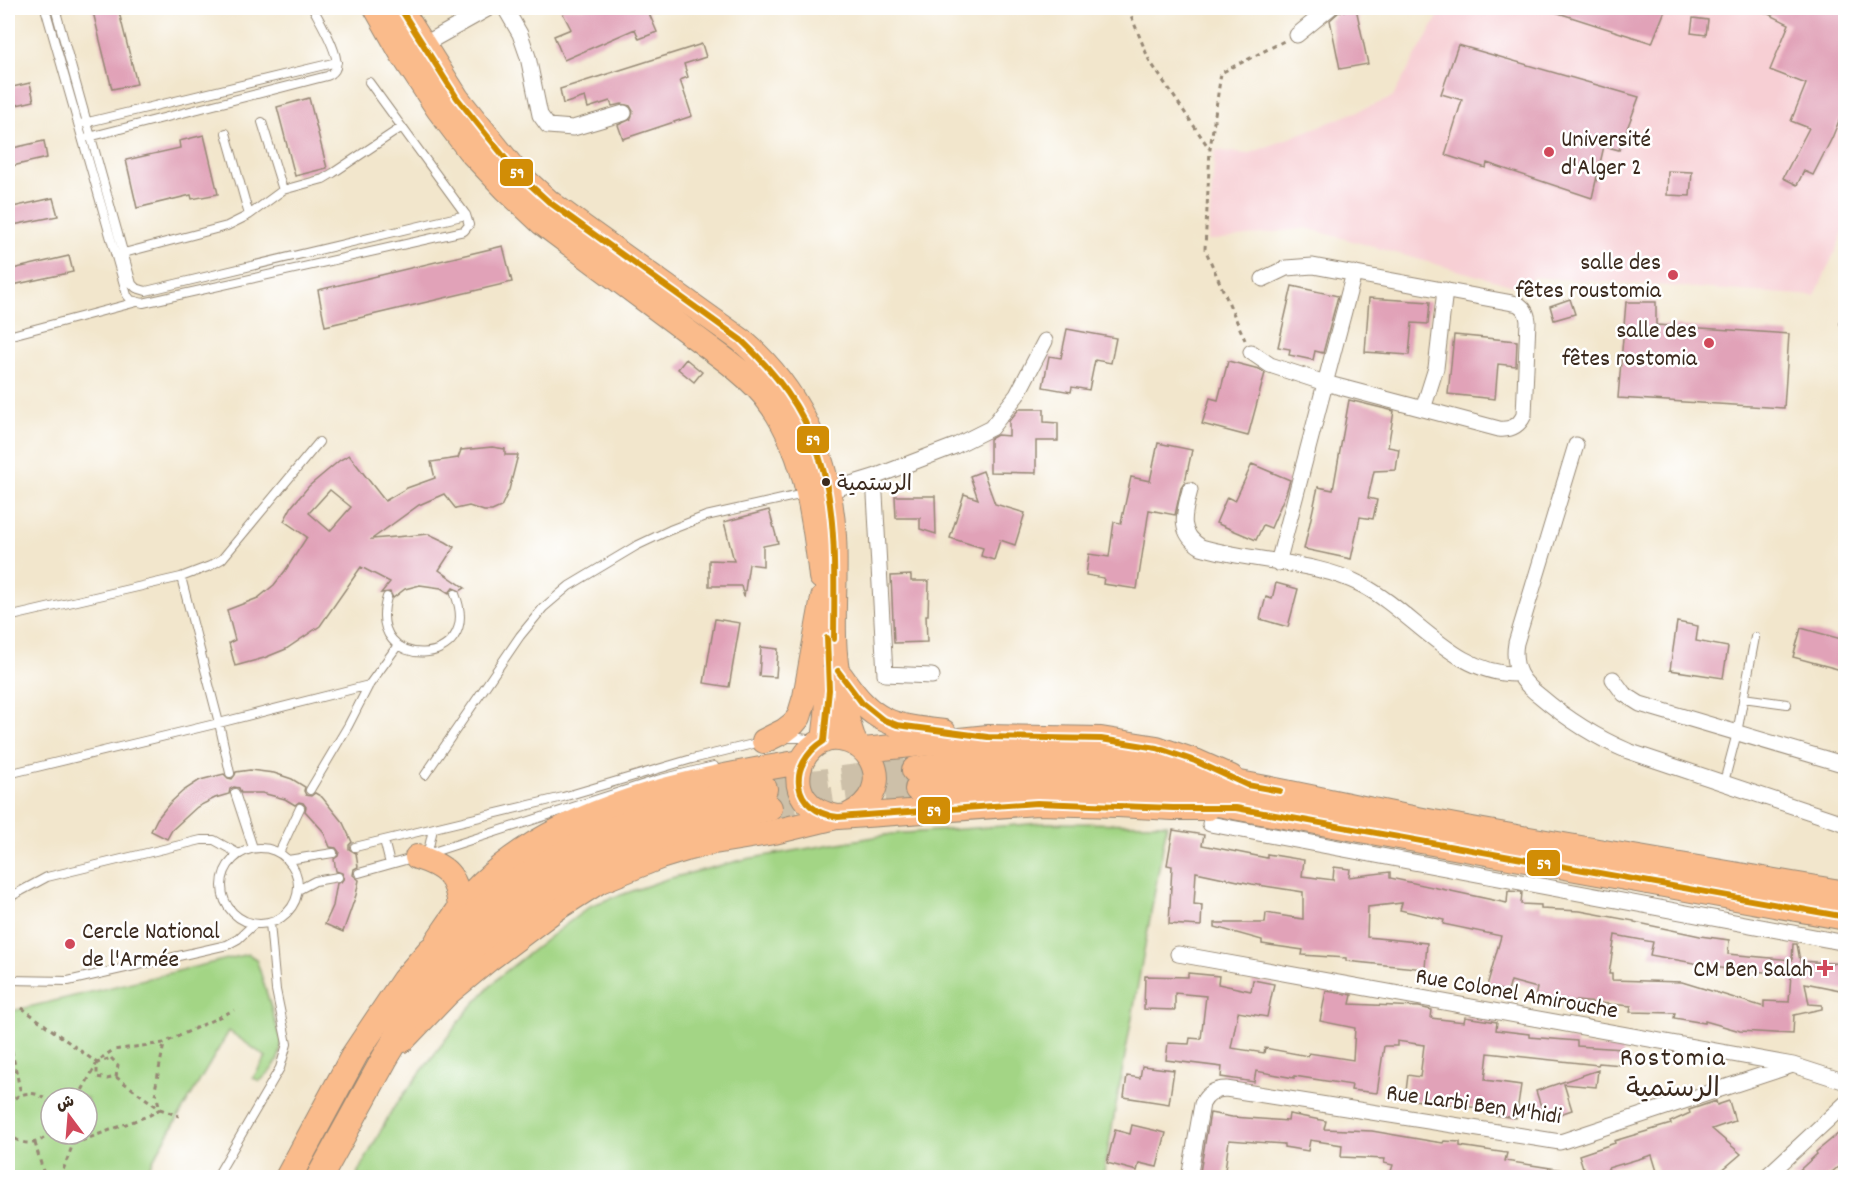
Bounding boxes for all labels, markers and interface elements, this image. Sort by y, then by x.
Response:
place label: Université d'Alger 2 [1561,124,1651,186]
marker: Université d'Alger 2 [1542,145,1556,159]
line badge: 59 [499,158,534,187]
text: 59 [510,163,524,186]
place label: salle des fêtes roustomia [1515,247,1662,309]
marker: salle des fêtes roustomia [1666,268,1680,282]
place label: salle des fêtes rostomia [1562,315,1698,377]
marker: salle des fêtes rostomia [1702,336,1716,350]
line badge: 59 [796,425,830,454]
text: 59 [806,430,820,453]
place label: الرستمية [837,470,912,501]
marker: الرستمية [820,476,832,488]
line badge: 59 [917,796,951,825]
text: 59 [927,801,941,824]
line badge: 59 [1526,849,1561,877]
text: 59 [1537,854,1551,877]
place label: Cercle National de l'Armée [82,916,220,978]
marker: Cercle National de l'Armée [63,937,77,951]
place label: CM Ben Salah [1693,954,1813,988]
street label: Rue Colonel Amirouche [1413,960,1620,1029]
marker: CM Ben Salah [1818,961,1832,975]
district label: Rostomia الرستمية [1620,1040,1726,1110]
street label: Rue Larbi Ben M'hidi [1384,1077,1563,1135]
north arrow [39,1086,99,1146]
text: ش [54,1091,77,1117]

